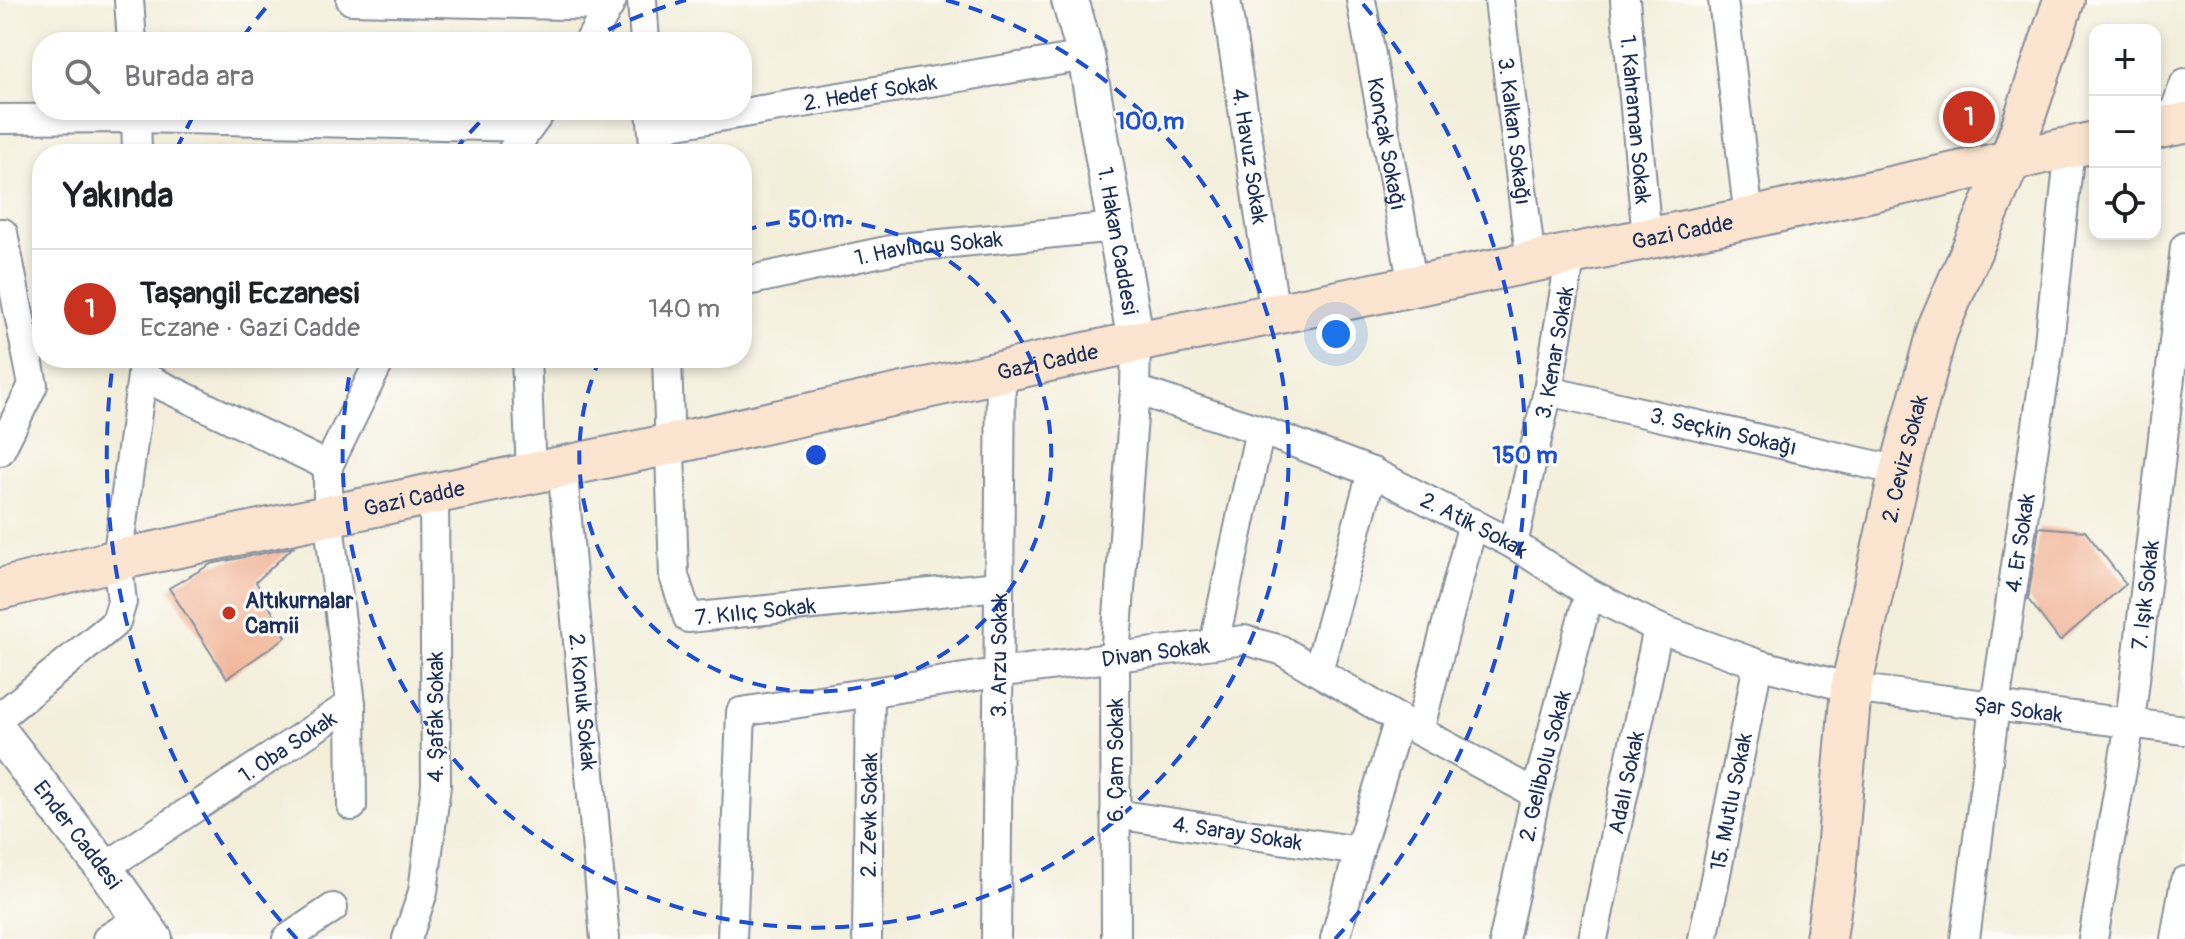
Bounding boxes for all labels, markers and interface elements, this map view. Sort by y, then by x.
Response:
map controls [2089,24,2161,240]
button: + [2089,24,2161,96]
search box [32,32,752,120]
street label: 1. Kahraman Sokak [1613,34,1657,205]
icon: search [60,54,104,98]
street label: 3. Kalkan Sokağı [1491,56,1537,206]
text: Burada ara [124,58,255,95]
street label: 2. Hedef Sokak [801,68,939,118]
street label: Konçak Sokağı [1360,75,1412,212]
street label: 4. Havuz Sokak [1225,86,1274,226]
pin: 1 [1943,87,1995,147]
button: − [2089,96,2161,168]
text: 100 m [1116,107,1184,136]
street label: 1. Hakan Caddesi [1091,165,1144,317]
button: locate [2089,168,2161,240]
text: Yakında [64,175,173,218]
text: 50 m [788,205,844,234]
street label: Gazi Cadde [1629,209,1736,256]
street label: 1. Havlucu Sokak [852,225,1004,272]
text: Taşangil Eczanesi [140,275,359,312]
street label: 3. Kenar Sokak [1529,284,1580,422]
text: 1 [85,293,95,325]
text: 140 m [648,293,720,325]
text: Eczane · Gazi Cadde [140,312,360,344]
your location [1316,314,1356,354]
street label: Gazi Cadde [995,338,1101,387]
street label: 2. Ceviz Sokak [1876,392,1935,525]
street label: 3. Seçkin Sokağı [1647,402,1800,462]
centre of rings [802,441,830,469]
text: 150 m [1492,441,1558,470]
street label: Gazi Cadde [361,475,467,523]
street label: 2. Atik Sokak [1415,486,1533,565]
street label: 4. Er Sokak [1999,492,2042,594]
street label: 7. Işık Sokak [2126,539,2166,652]
place label: Altıkurnalar Camii [245,587,355,640]
street label: 7. Kılıç Sokak [694,592,817,632]
street label: 3. Arzu Sokak [985,593,1014,717]
marker: Altıkurnalar Camii [220,604,238,622]
street label: 2. Konuk Sokak [562,632,603,772]
street label: Divan Sokak [1100,632,1211,674]
street label: 4. Şafak Sokak [422,651,450,783]
street label: 2. Gelibolu Sokak [1513,687,1578,844]
street label: Şar Sokak [1972,691,2064,729]
street label: 6. Çam Sokak [1102,698,1130,822]
street label: 1. Oba Sokak [234,705,342,790]
street label: Adalı Sokak [1602,729,1651,837]
street label: 15. Mutlu Sokak [1704,730,1759,873]
street label: 2. Zevk Sokak [855,752,884,878]
street label: Ender Caddesi [27,775,128,895]
street label: 4. Saray Sokak [1171,810,1304,857]

